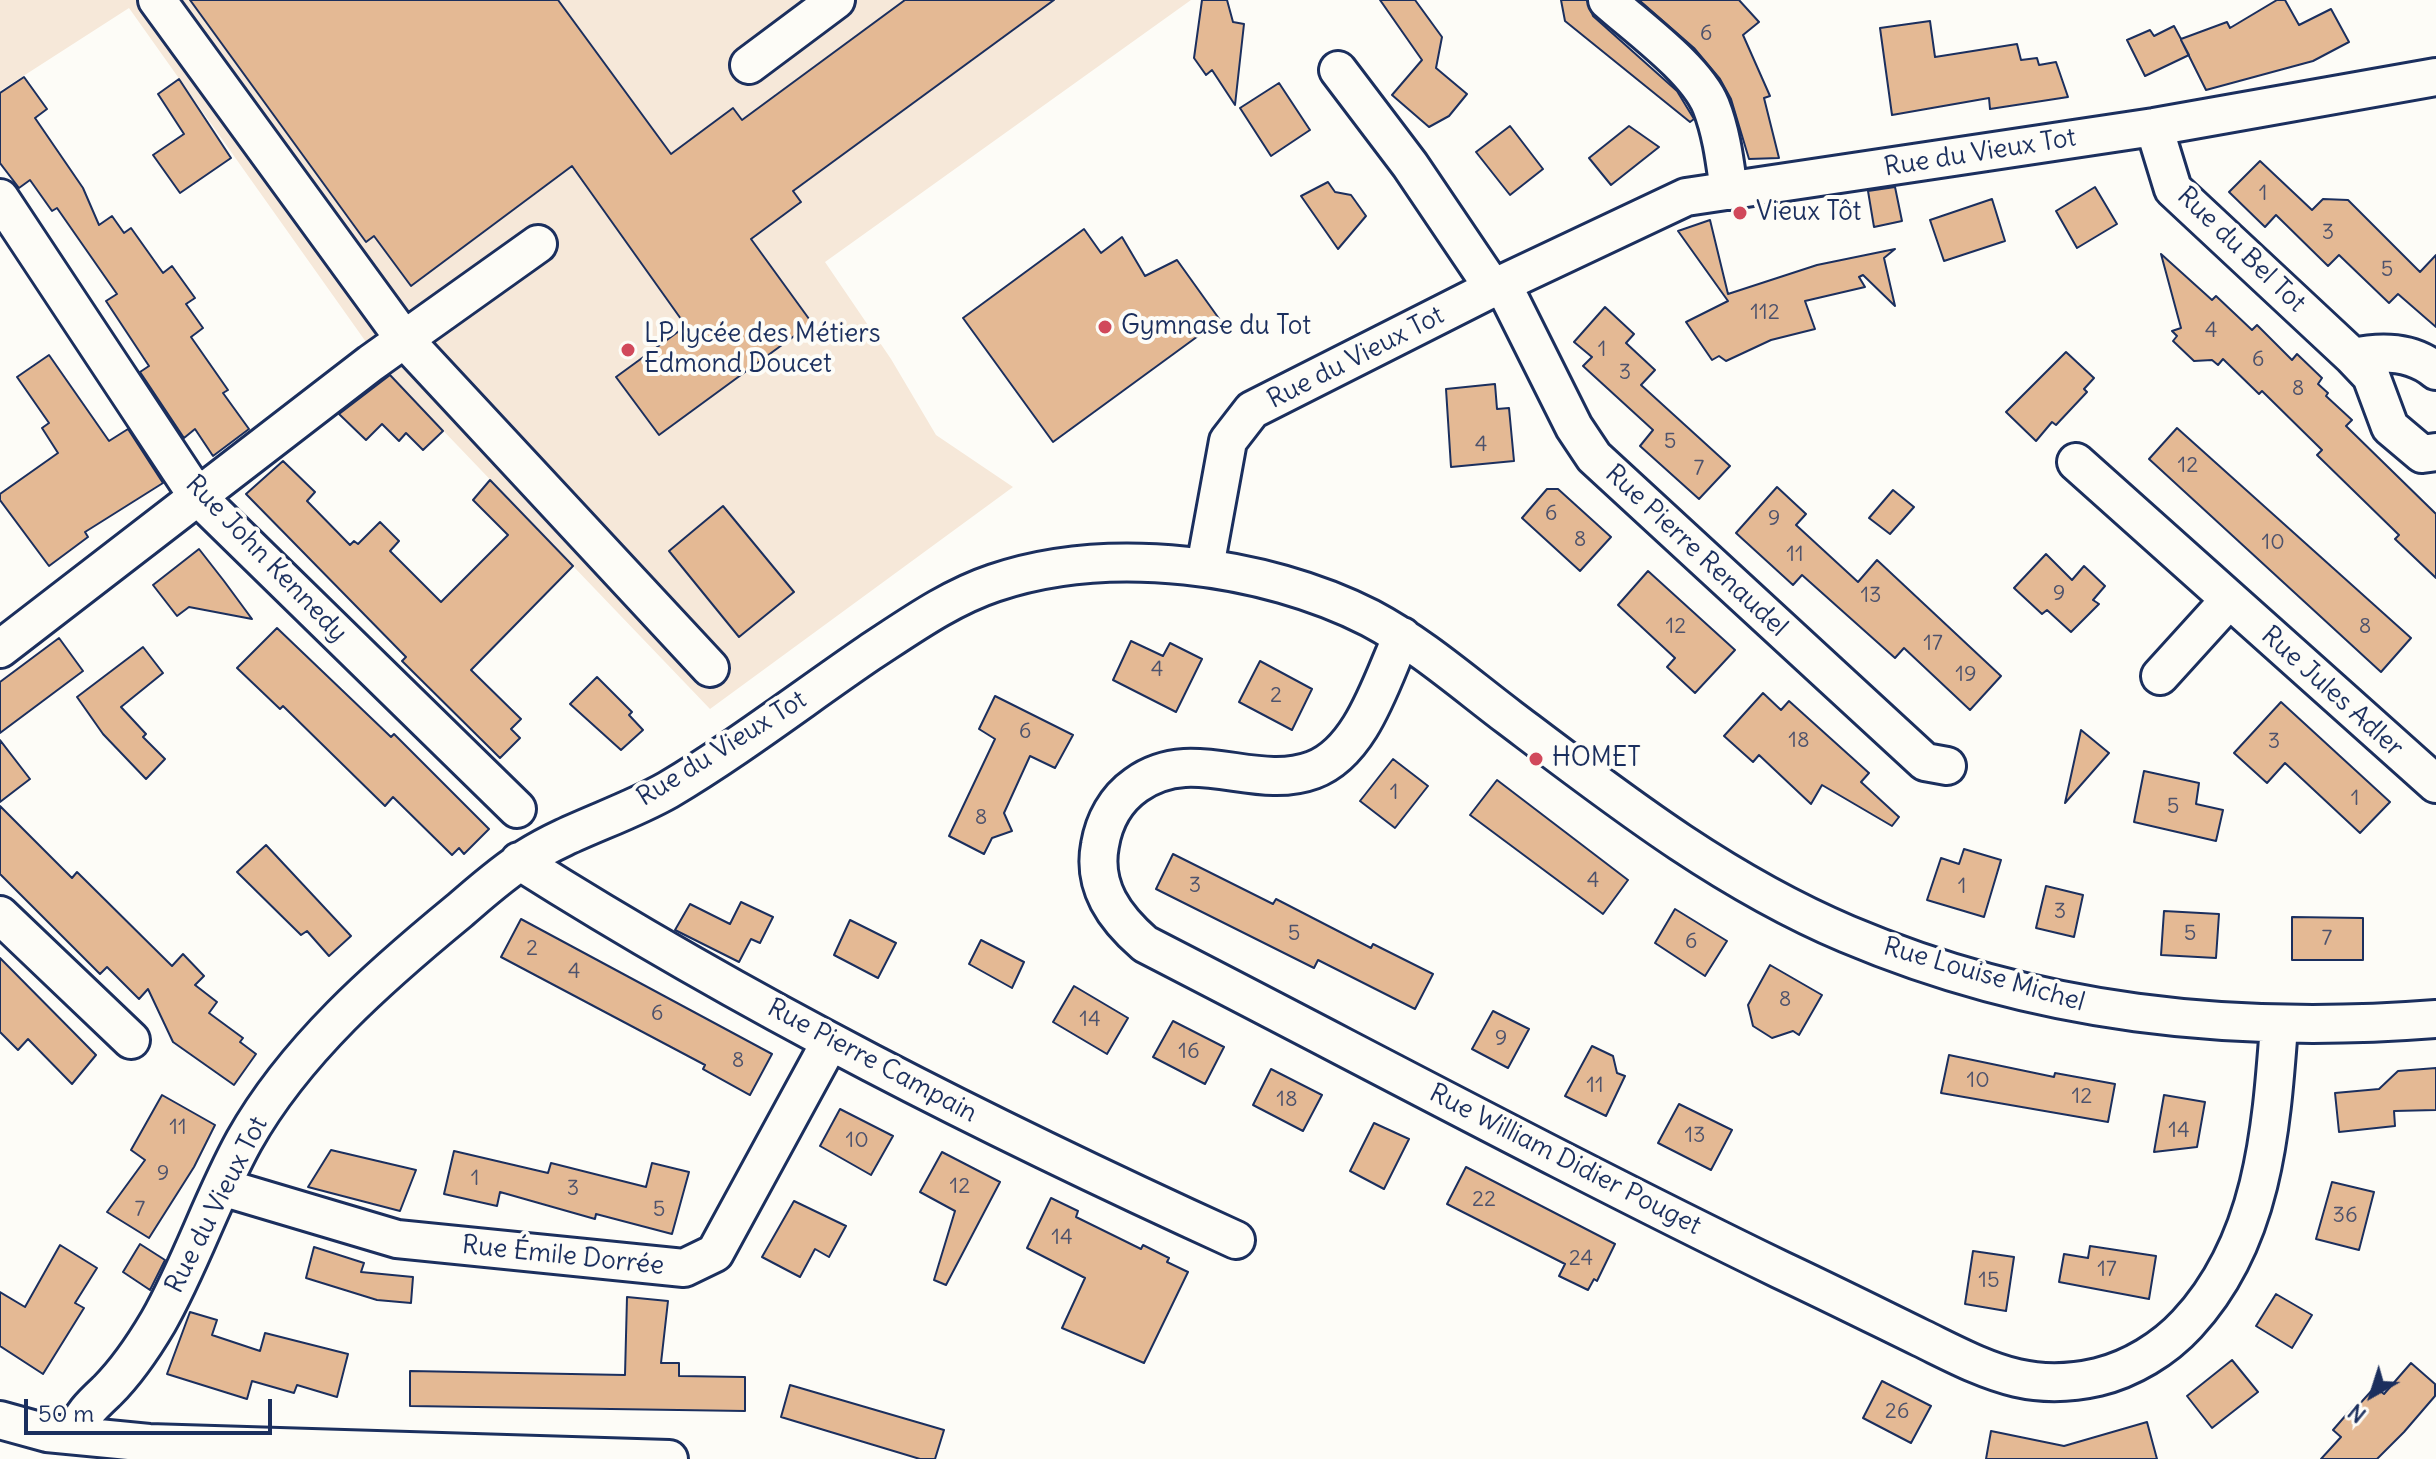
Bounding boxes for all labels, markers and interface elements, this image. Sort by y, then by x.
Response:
house number: 6 [1700,21,1712,47]
street label: Rue du Vieux Tot [1882,122,2078,184]
street label: Rue du Bel Tot [2170,181,2312,319]
house number: 1 [2259,181,2267,207]
place label: Vieux Tôt [1756,197,1861,229]
marker: Vieux Tôt [1731,204,1749,222]
house number: 3 [2322,220,2334,246]
house number: 5 [2381,257,2393,283]
street label: Rue du Vieux Tot [1263,300,1449,416]
house number: 112 [1750,300,1780,326]
place label: Gymnase du Tot [1121,311,1311,343]
marker: Gymnase du Tot [1096,318,1114,336]
house number: 4 [2205,318,2217,344]
place label: LP lycée des Métiers Edmond Doucet [644,319,881,380]
house number: 1 [1598,337,1606,363]
marker: LP lycée des Métiers Edmond Doucet [619,341,637,359]
house number: 6 [2252,347,2264,373]
house number: 3 [1619,360,1631,386]
house number: 8 [2292,376,2304,402]
house number: 5 [1664,429,1676,455]
house number: 4 [1475,432,1487,458]
house number: 12 [2178,453,2198,479]
house number: 7 [1694,456,1704,482]
street label: Rue Pierre Renaudel [1598,459,1794,643]
street label: Rue John Kennedy [179,469,353,649]
house number: 6 [1545,501,1557,527]
house number: 9 [1768,506,1780,532]
house number: 8 [1574,527,1586,553]
house number: 10 [2261,530,2285,556]
house number: 11 [1786,542,1804,568]
house number: 9 [2053,581,2065,607]
house number: 13 [1860,583,1882,609]
house number: 12 [1666,614,1686,640]
house number: 8 [2359,614,2371,640]
street label: Rue Jules Adler [2255,620,2409,764]
house number: 17 [1923,631,1943,657]
house number: 4 [1151,657,1163,683]
house number: 19 [1955,662,1977,688]
house number: 2 [1270,683,1282,709]
street label: Rue du Vieux Tot [632,684,812,814]
house number: 6 [1019,719,1031,745]
house number: 18 [1788,728,1810,754]
house number: 3 [2268,729,2280,755]
place label: HOMET [1552,743,1641,775]
marker: HOMET [1527,750,1545,768]
house number: 1 [1390,780,1398,806]
house number: 1 [2351,786,2359,812]
house number: 5 [2167,794,2179,820]
house number: 8 [975,805,987,831]
house number: 4 [1587,868,1599,894]
house number: 3 [1189,873,1201,899]
house number: 1 [1958,874,1966,900]
house number: 3 [2054,899,2066,925]
house number: 5 [1288,921,1300,947]
house number: 5 [2184,921,2196,947]
house number: 7 [2322,926,2332,952]
house number: 6 [1685,929,1697,955]
street label: Rue Louise Michel [1880,931,2088,1019]
house number: 2 [526,936,538,962]
house number: 4 [568,959,580,985]
house number: 8 [1779,987,1791,1013]
street label: Rue Pierre Campain [762,993,982,1129]
house number: 6 [651,1001,663,1027]
house number: 14 [1079,1007,1101,1033]
house number: 9 [1495,1026,1507,1052]
house number: 16 [1178,1039,1200,1065]
house number: 8 [732,1048,744,1074]
house number: 10 [1966,1068,1990,1094]
house number: 11 [1586,1073,1604,1099]
street label: Rue William Didier Pouget [1424,1078,1706,1242]
house number: 12 [2072,1084,2092,1110]
house number: 18 [1276,1087,1298,1113]
street label: Rue du Vieux Tot [159,1112,275,1298]
house number: 11 [169,1115,187,1141]
house number: 14 [2168,1118,2190,1144]
house number: 13 [1684,1123,1706,1149]
house number: 10 [845,1128,869,1154]
house number: 9 [157,1161,169,1187]
house number: 1 [471,1166,479,1192]
house number: 12 [950,1174,970,1200]
house number: 3 [567,1176,579,1202]
house number: 22 [1472,1187,1496,1213]
house number: 7 [135,1197,145,1223]
house number: 5 [653,1197,665,1223]
house number: 36 [2332,1203,2358,1229]
house number: 14 [1051,1225,1073,1251]
street label: Rue Émile Dorrée [460,1230,666,1282]
house number: 24 [1569,1246,1593,1272]
house number: 17 [2097,1257,2117,1283]
house number: 15 [1978,1268,2000,1294]
north arrow [2332,1355,2412,1435]
scale bar [28,1383,276,1433]
text: 50 m [38,1398,94,1428]
text: N [2342,1398,2372,1429]
house number: 26 [1885,1399,1909,1425]

